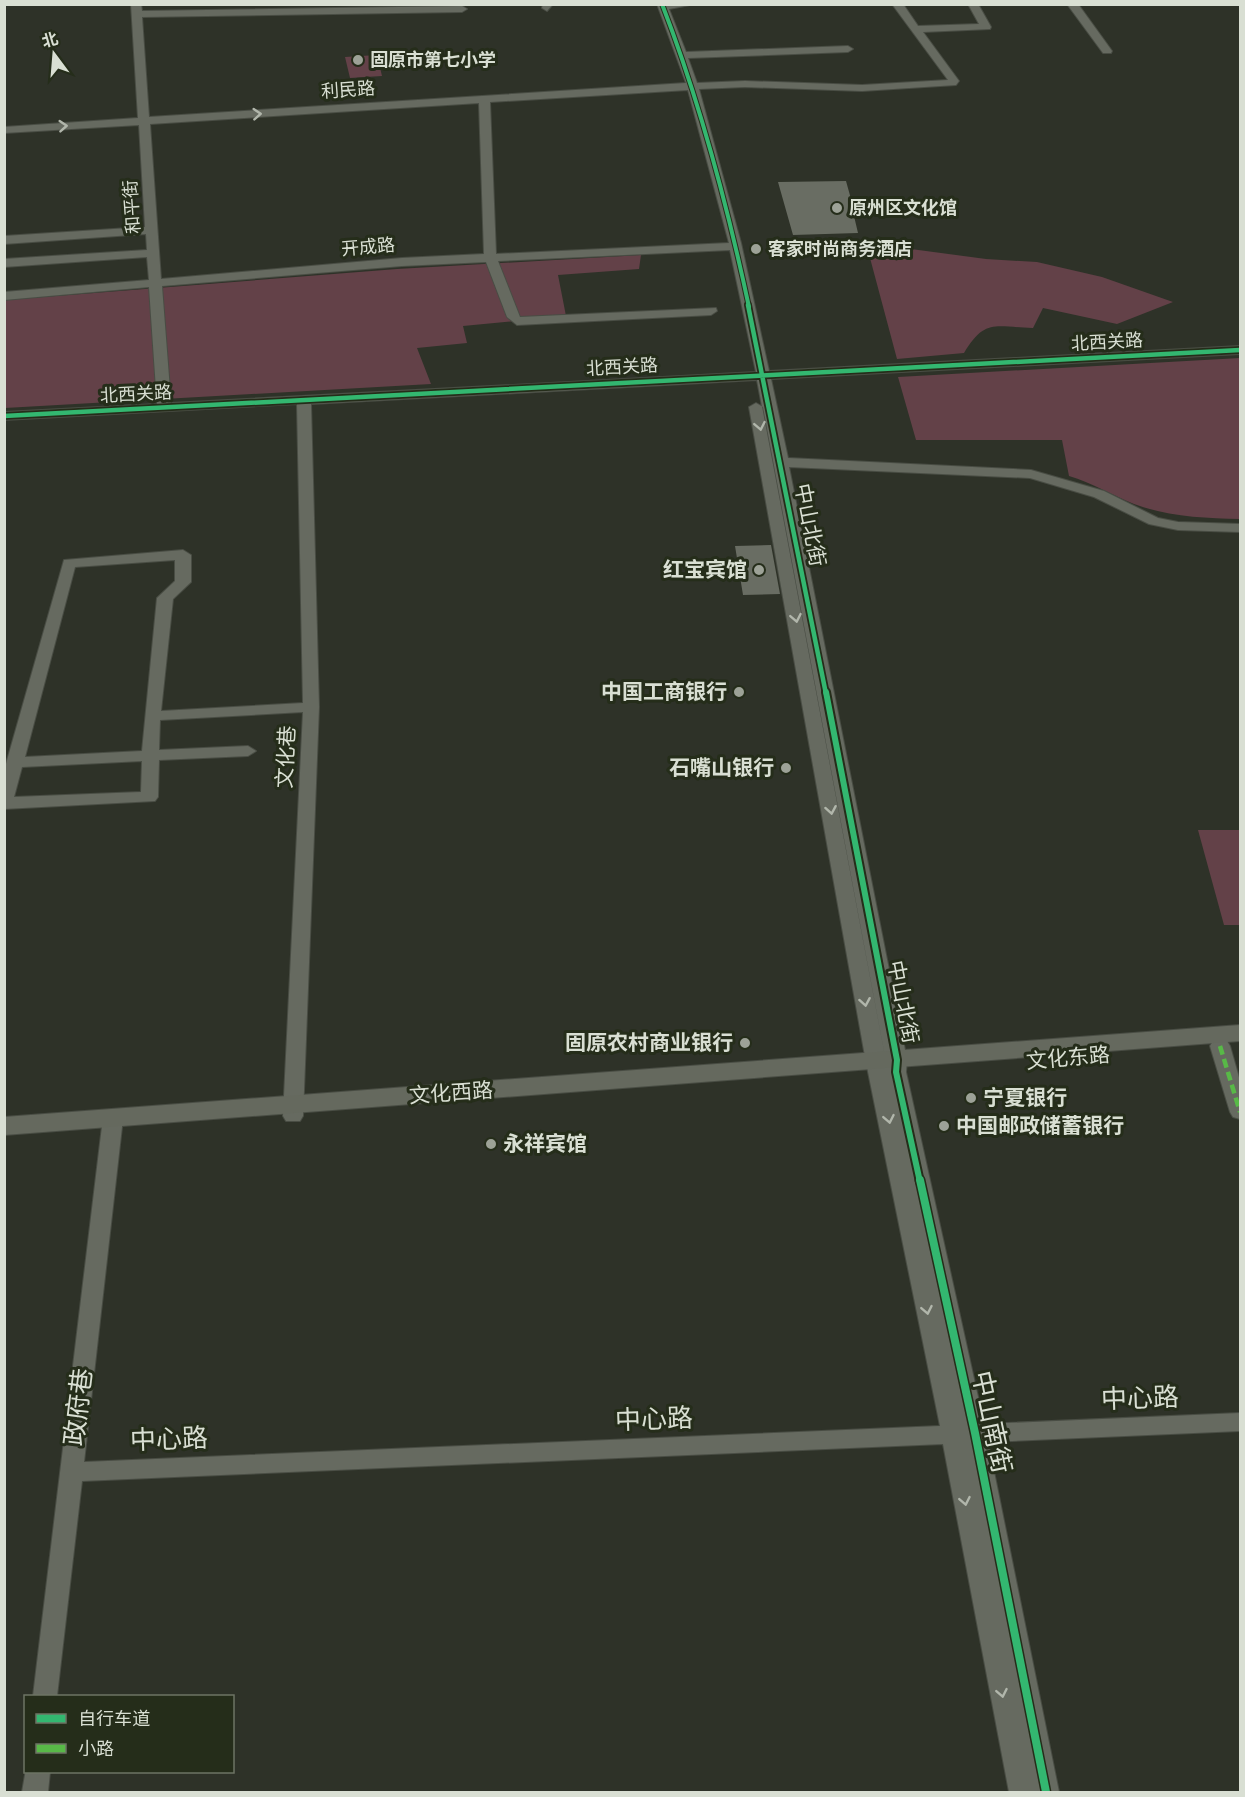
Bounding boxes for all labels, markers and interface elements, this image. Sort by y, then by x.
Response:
north arrow [24,24,84,84]
text: 北 [39,28,60,51]
place label: 固原市第七小学 [370,48,496,71]
marker: 固原市第七小学 [351,53,365,67]
street label: 利民路 [320,76,376,103]
one-way arrow [253,107,262,120]
one-way arrow [58,120,67,133]
street label: 和平街 [118,179,145,235]
place label: 原州区文化馆 [849,196,957,219]
marker: 原州区文化馆 [830,201,844,215]
street label: 开成路 [340,233,396,260]
place label: 客家时尚商务酒店 [768,237,912,260]
marker: 客家时尚商务酒店 [749,242,763,256]
street label: 北西关路 [1070,328,1144,355]
street label: 北西关路 [585,353,659,380]
street label: 北西关路 [99,380,173,407]
one-way arrow [753,421,766,431]
street label: 中山北街 [790,481,832,569]
place label: 红宝宾馆 [663,556,747,582]
marker: 红宝宾馆 [752,563,766,577]
one-way arrow [789,613,801,623]
place label: 中国工商银行 [601,678,727,704]
marker: 中国工商银行 [732,685,746,699]
street label: 文化巷 [270,725,300,789]
place label: 石嘴山银行 [669,754,774,780]
marker: 石嘴山银行 [779,761,793,775]
one-way arrow [824,804,837,814]
street label: 中山北街 [883,958,925,1046]
one-way arrow [858,996,871,1006]
place label: 固原农村商业银行 [565,1029,733,1055]
marker: 固原农村商业银行 [738,1036,752,1050]
street label: 文化东路 [1025,1040,1111,1074]
street label: 文化西路 [408,1076,494,1108]
place label: 宁夏银行 [983,1084,1067,1110]
marker: 宁夏银行 [964,1091,978,1105]
place label: 中国邮政储蓄银行 [956,1112,1124,1138]
one-way arrow [882,1114,895,1124]
marker: 中国邮政储蓄银行 [937,1119,951,1133]
place label: 永祥宾馆 [503,1130,587,1156]
marker: 永祥宾馆 [484,1137,498,1151]
one-way arrow [920,1305,933,1315]
street label: 政府巷 [56,1366,99,1448]
street label: 中山南街 [966,1368,1019,1476]
street label: 中心路 [1100,1380,1180,1415]
street label: 中心路 [614,1401,694,1436]
street label: 中心路 [129,1421,209,1456]
one-way arrow [958,1496,971,1506]
one-way arrow [995,1687,1008,1697]
legend [24,1695,234,1773]
text: 自行车道 [78,1707,150,1730]
text: 小路 [78,1737,114,1760]

